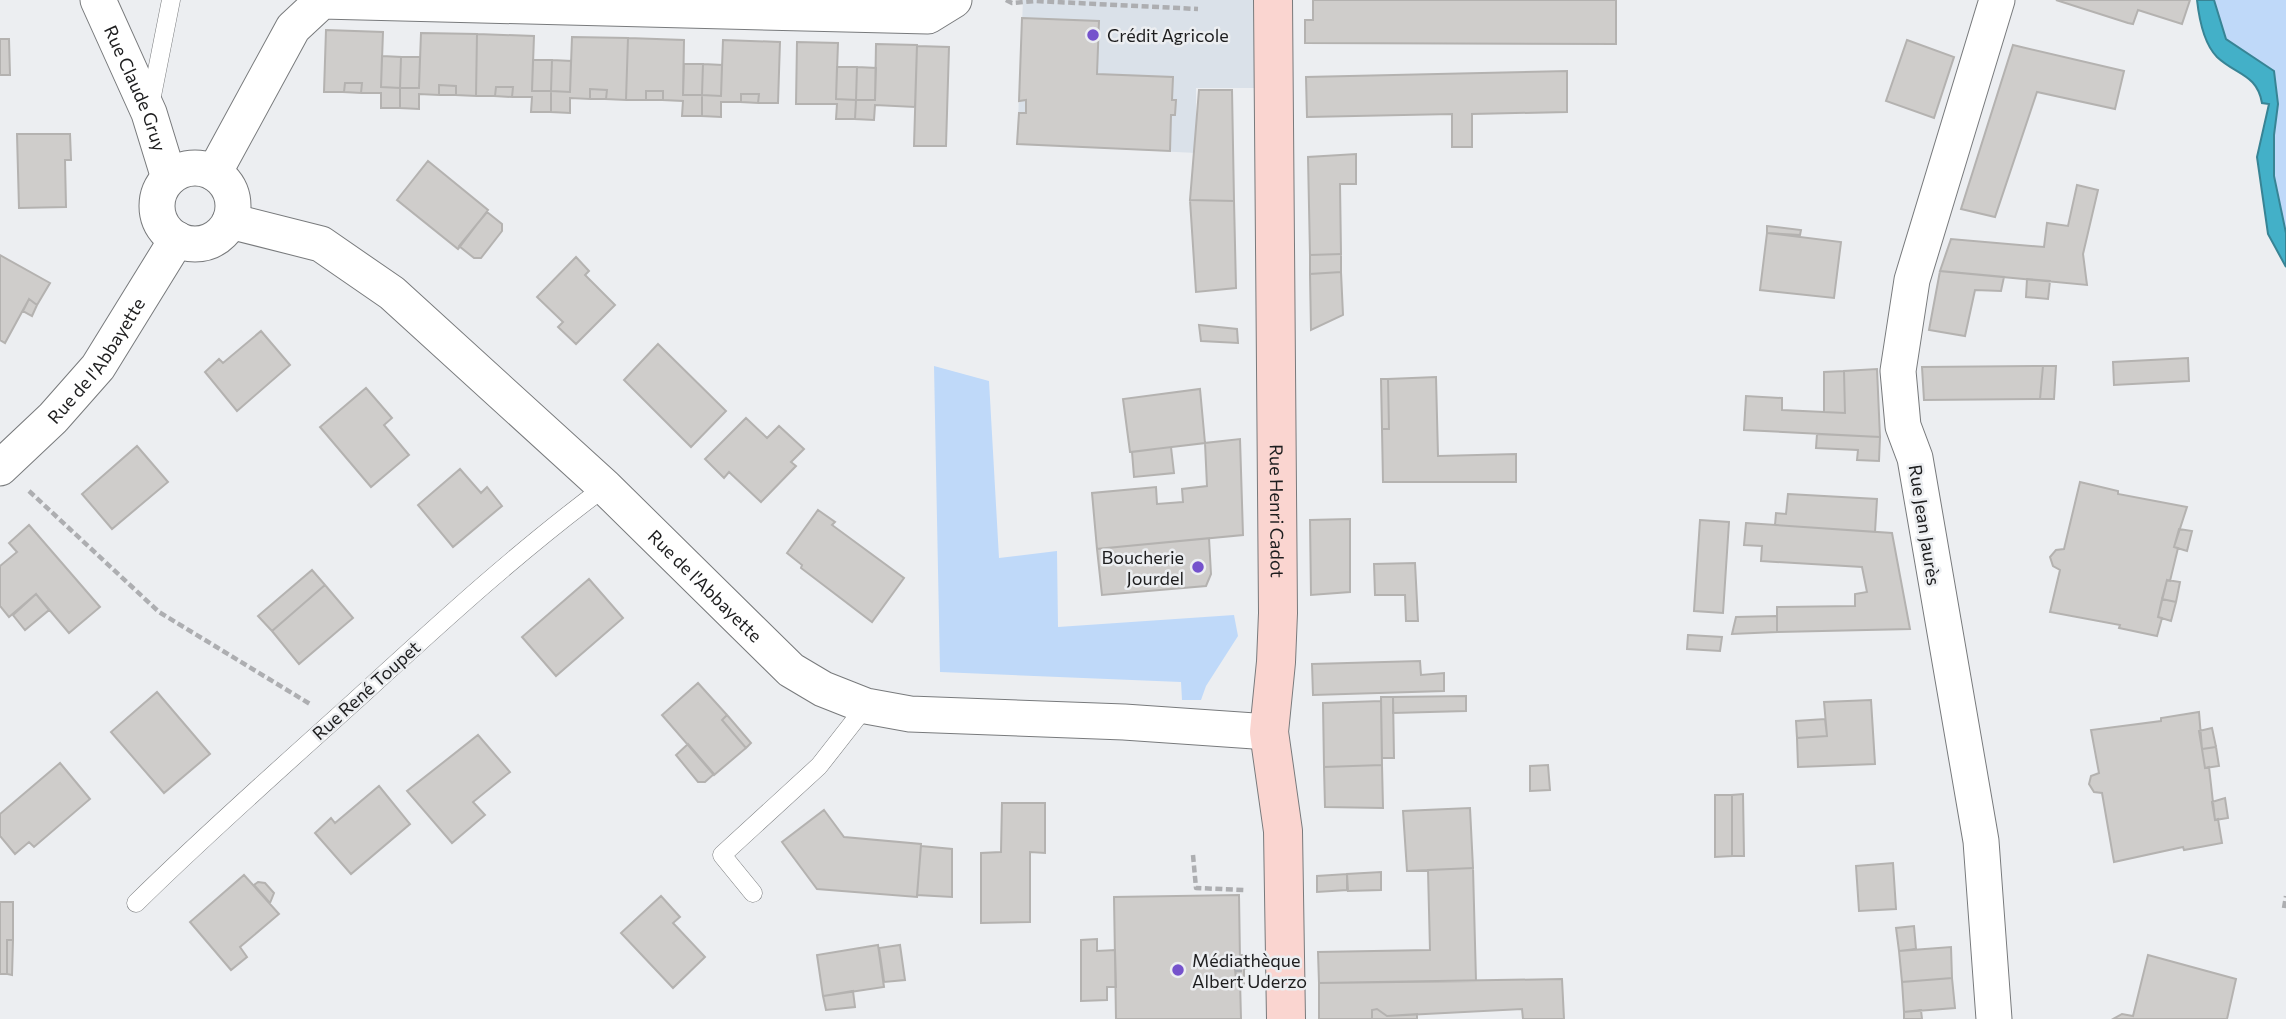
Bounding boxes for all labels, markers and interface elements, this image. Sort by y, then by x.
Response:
street label: Rue Claude Gruy [100,22,171,154]
place label: Crédit Agricole [1107,24,1229,46]
marker: Crédit Agricole [1085,27,1101,43]
street label: Rue de l'Abbayette [43,293,149,428]
street label: Rue Henri Cadot [1266,444,1289,578]
street label: Rue Jean Jaurès [1905,463,1945,587]
street label: Rue de l'Abbayette [644,525,767,647]
place label: Boucherie Jourdel [1102,546,1184,589]
marker: Boucherie Jourdel [1190,559,1206,575]
street label: Rue René Toupet [308,636,424,744]
place label: Médiathèque Albert Uderzo [1192,949,1307,992]
marker: Médiathèque Albert Uderzo [1170,962,1186,978]

